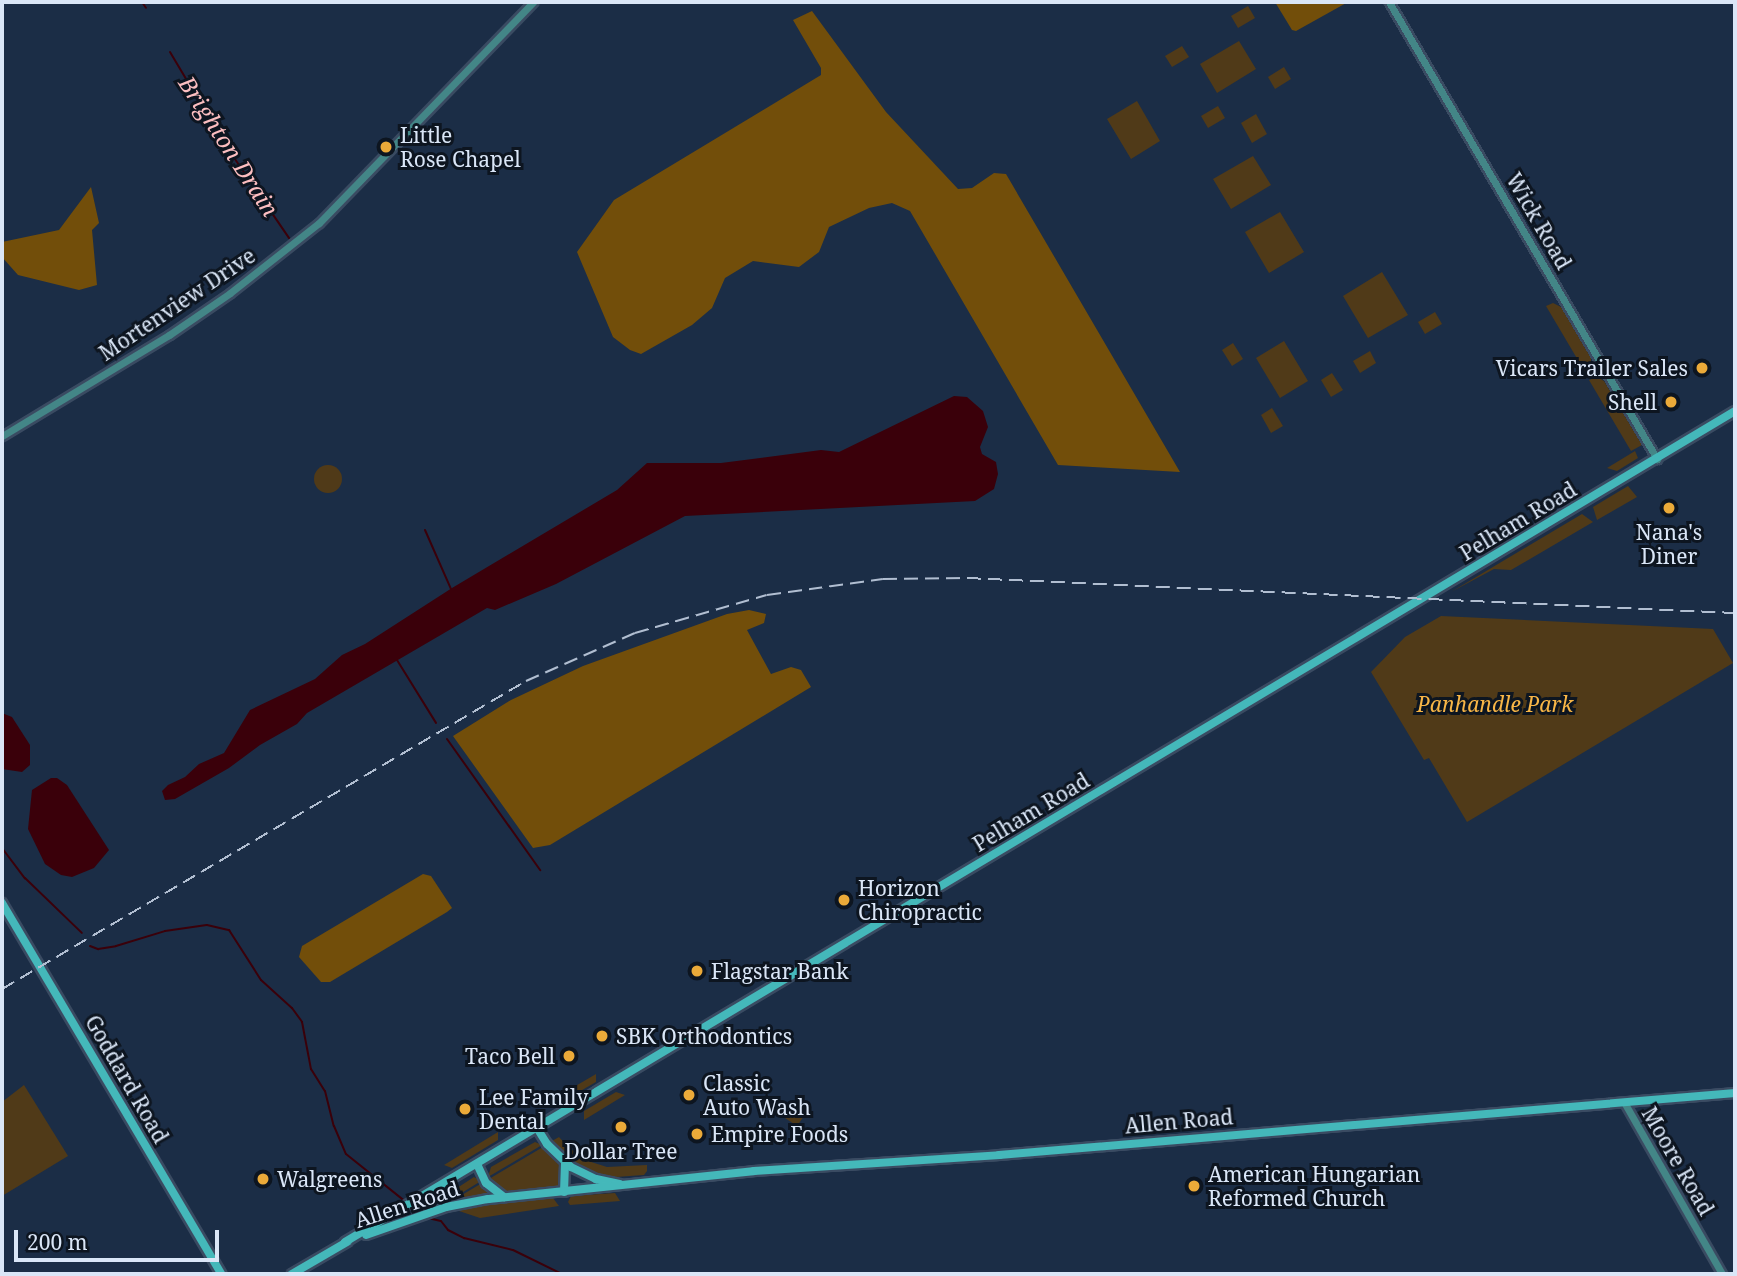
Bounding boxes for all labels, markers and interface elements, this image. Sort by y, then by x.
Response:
water label: Brighton Drain [173,71,285,221]
place label: Little Rose Chapel [400,122,521,172]
marker: Little Rose Chapel [378,139,394,155]
street label: Wick Road [1501,168,1577,274]
street label: Mortenview Drive [94,242,260,366]
place label: Vicars Trailer Sales [1496,355,1688,381]
marker: Vicars Trailer Sales [1694,360,1710,376]
place label: Shell [1608,389,1657,415]
marker: Shell [1663,394,1679,410]
street label: Pelham Road [1455,476,1581,566]
marker: Nana's Diner [1661,500,1677,516]
place label: Nana's Diner [1636,519,1702,569]
park label: Panhandle Park [1417,691,1573,717]
street label: Pelham Road [968,767,1094,857]
place label: Horizon Chiropractic [858,875,982,925]
marker: Horizon Chiropractic [836,892,852,908]
place label: Flagstar Bank [711,958,848,984]
marker: Flagstar Bank [689,963,705,979]
street label: Goddard Road [80,1011,174,1147]
place label: SBK Orthodontics [616,1023,792,1049]
marker: SBK Orthodontics [594,1028,610,1044]
place label: Taco Bell [465,1043,555,1069]
marker: Taco Bell [561,1048,577,1064]
place label: Classic Auto Wash [703,1070,811,1120]
place label: Lee Family Dental [479,1084,588,1134]
marker: Classic Auto Wash [681,1087,697,1103]
marker: Lee Family Dental [457,1101,473,1117]
street label: Moore Road [1637,1102,1719,1220]
street label: Allen Road [1124,1104,1234,1138]
marker: Dollar Tree [613,1119,629,1135]
place label: Empire Foods [711,1121,848,1147]
marker: Empire Foods [689,1126,705,1142]
place label: Dollar Tree [565,1138,677,1164]
place label: American Hungarian Reformed Church [1208,1161,1420,1211]
place label: Walgreens [277,1166,383,1192]
marker: Walgreens [255,1171,271,1187]
street label: Allen Road [351,1175,463,1233]
marker: American Hungarian Reformed Church [1186,1178,1202,1194]
scale bar [18,1216,222,1260]
text: 200 m [27,1228,88,1256]

